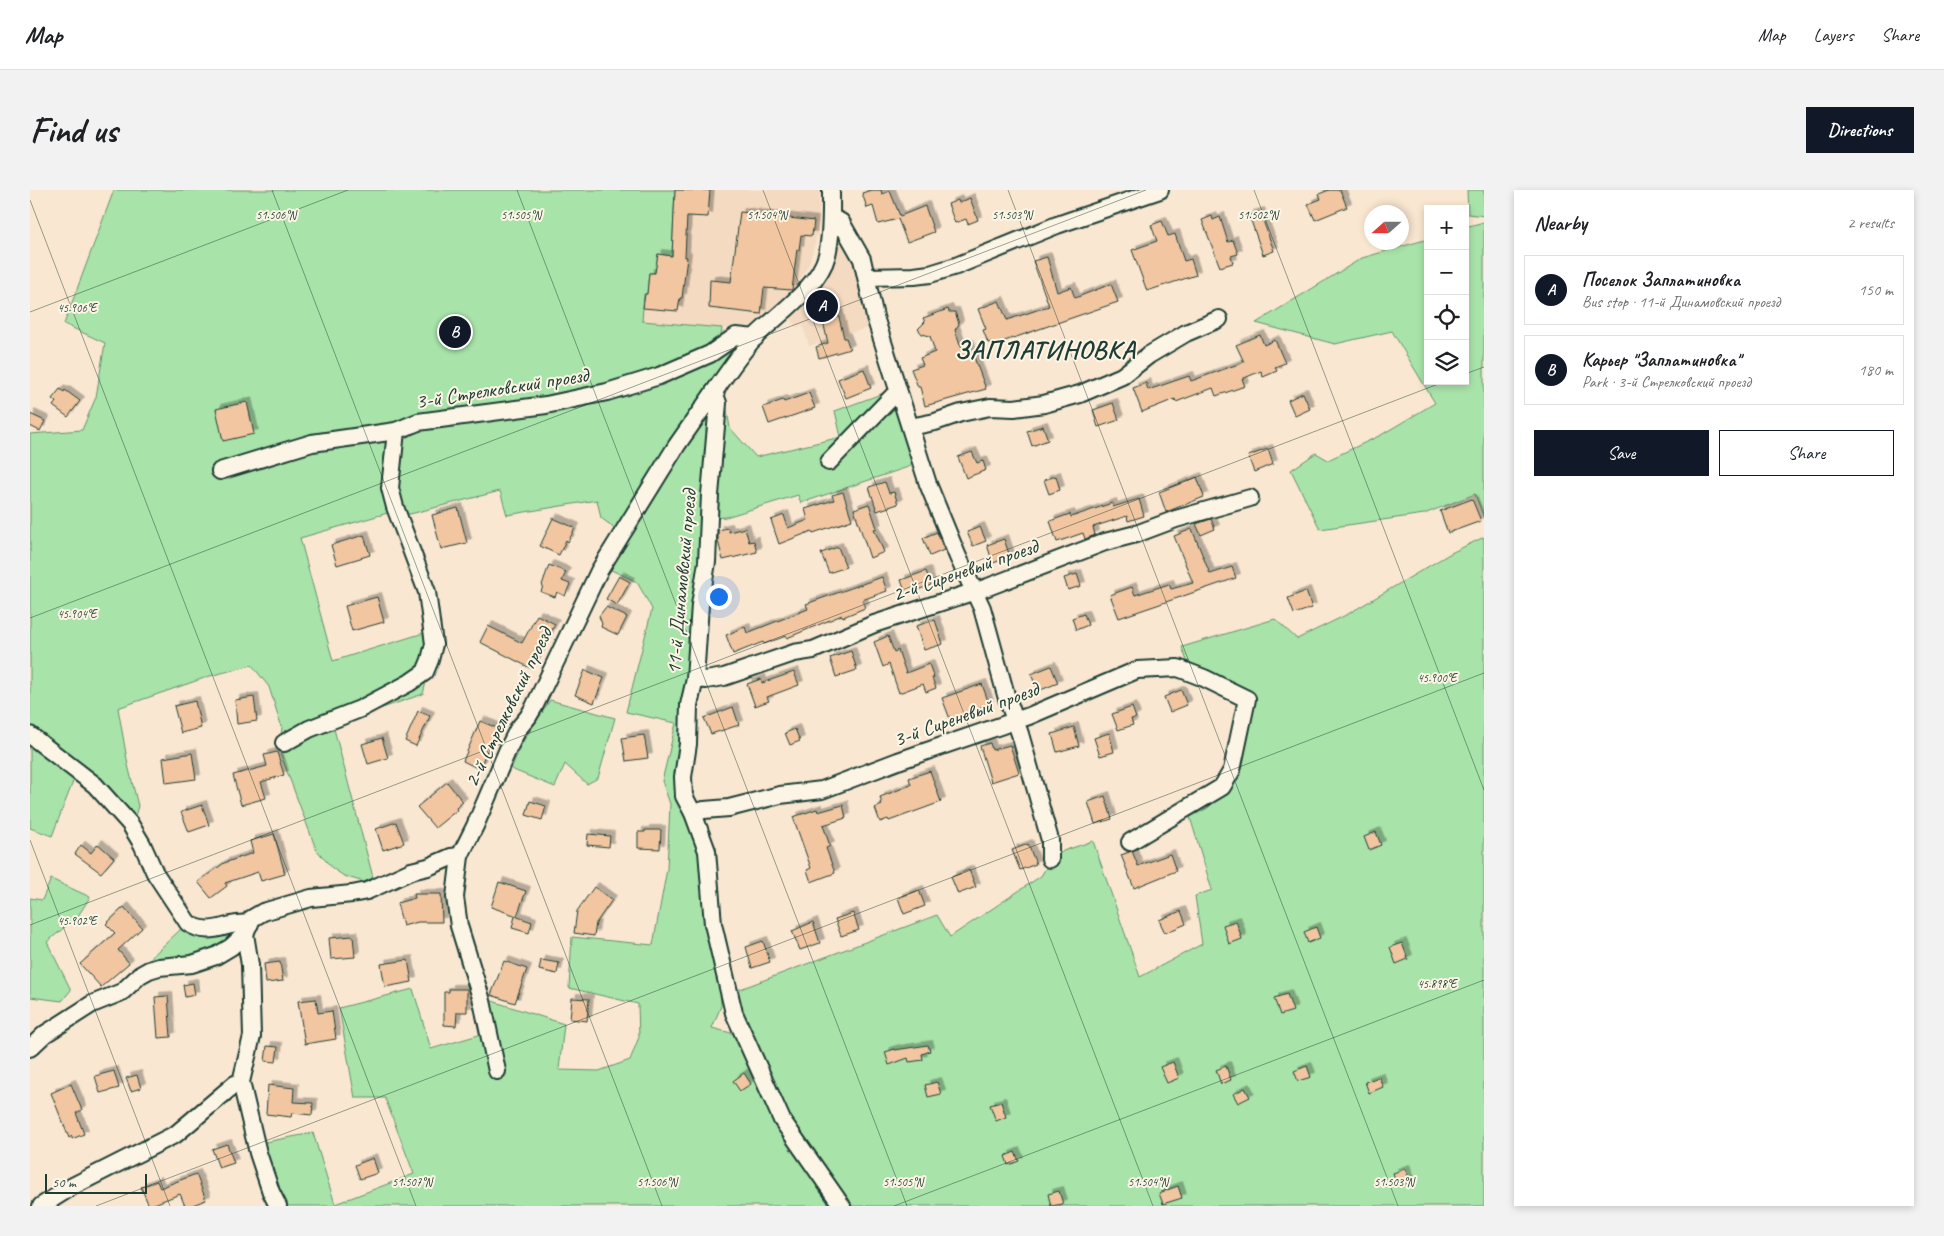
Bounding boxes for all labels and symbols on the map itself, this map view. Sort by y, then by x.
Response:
north arrow [1364,205,1409,250]
text: 51.506°N [256,207,298,223]
text: 51.505°N [501,207,543,223]
text: 51.504°N [747,207,789,223]
text: 51.503°N [992,207,1034,223]
text: 51.502°N [1238,207,1280,223]
pin: A [806,287,838,325]
text: 45.906°E [57,300,98,316]
pin: B [439,313,471,351]
district label: ЗАПЛАТИНОВКА [954,333,1136,366]
street label: 3-й Стрелковский проезд [414,361,593,414]
street label: 11-й Динамовский проезд [660,486,702,676]
street label: 2-й Сиреневый проезд [889,532,1044,607]
your location [706,584,732,610]
text: 45.904°E [57,606,98,622]
street label: 2-й Стрелковский проезд [458,621,559,791]
text: 45.900°E [1417,670,1458,686]
street label: 3-й Сиреневый проезд [890,675,1044,752]
text: 45.902°E [57,913,98,929]
text: 45.898°E [1417,976,1458,992]
scale bar [45,1171,148,1194]
text: 51.507°N [392,1174,434,1190]
text: 51.506°N [637,1174,679,1190]
text: 51.505°N [883,1174,925,1190]
text: 51.504°N [1128,1174,1170,1190]
text: 51.503°N [1374,1174,1416,1190]

